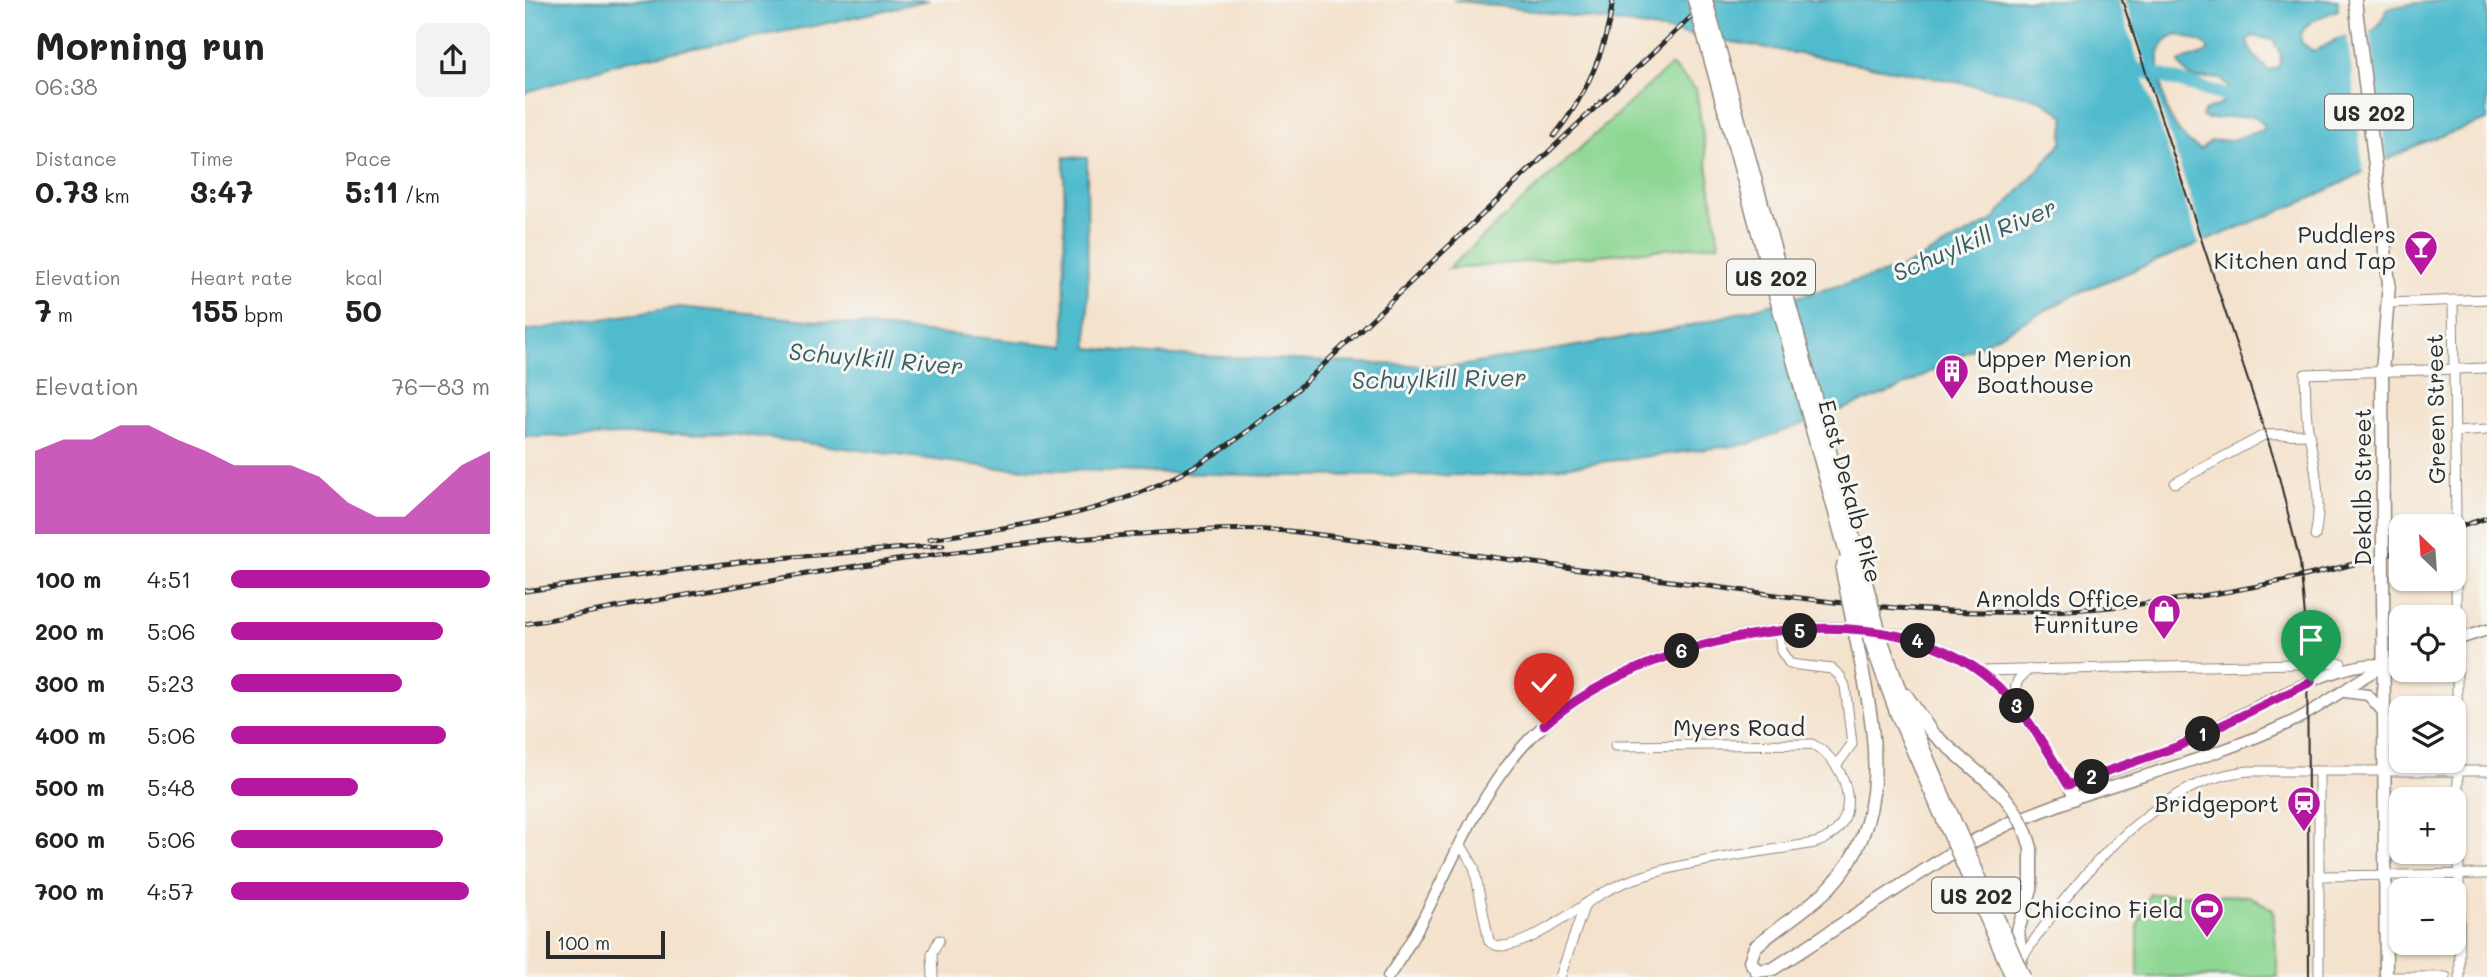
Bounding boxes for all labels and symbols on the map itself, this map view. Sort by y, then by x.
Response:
road number: US 202 [2325,94,2413,130]
water label: Schuylkill River [1887,191,2061,287]
place label: Puddlers Kitchen and Tap [2214,219,2396,275]
bar icon: Puddlers Kitchen and Tap [2402,228,2440,277]
road number: US 202 [1727,260,1815,294]
street label: Green Street [2419,334,2451,484]
water label: Schuylkill River [787,335,965,381]
place label: Upper Merion Boathouse [1977,343,2131,399]
building icon: Upper Merion Boathouse [1933,352,1971,401]
water label: Schuylkill River [1351,361,1527,395]
street label: East Dekalb Pike [1812,396,1890,586]
street label: Dekalb Street [2347,408,2377,566]
north arrow [2389,514,2466,592]
place label: Arnolds Office Furniture [1975,583,2139,639]
shop icon: Arnolds Office Furniture [2145,592,2183,641]
pin [2281,610,2341,682]
pin: 5 [1783,614,1817,648]
pin: 4 [1901,624,1935,658]
pin: 6 [1665,634,1699,668]
pin [1514,653,1574,725]
pin: 3 [1999,688,2035,724]
street label: Myers Road [1673,712,1805,742]
pin: 1 [2185,716,2221,752]
pin: 2 [2075,760,2109,794]
station icon: Bridgeport [2285,784,2323,833]
place label: Bridgeport [2154,788,2279,818]
road number: US 202 [1932,878,2020,912]
sports icon: Chiccino Field [2188,890,2226,939]
place label: Chiccino Field [2024,894,2183,924]
scale bar [546,928,665,960]

